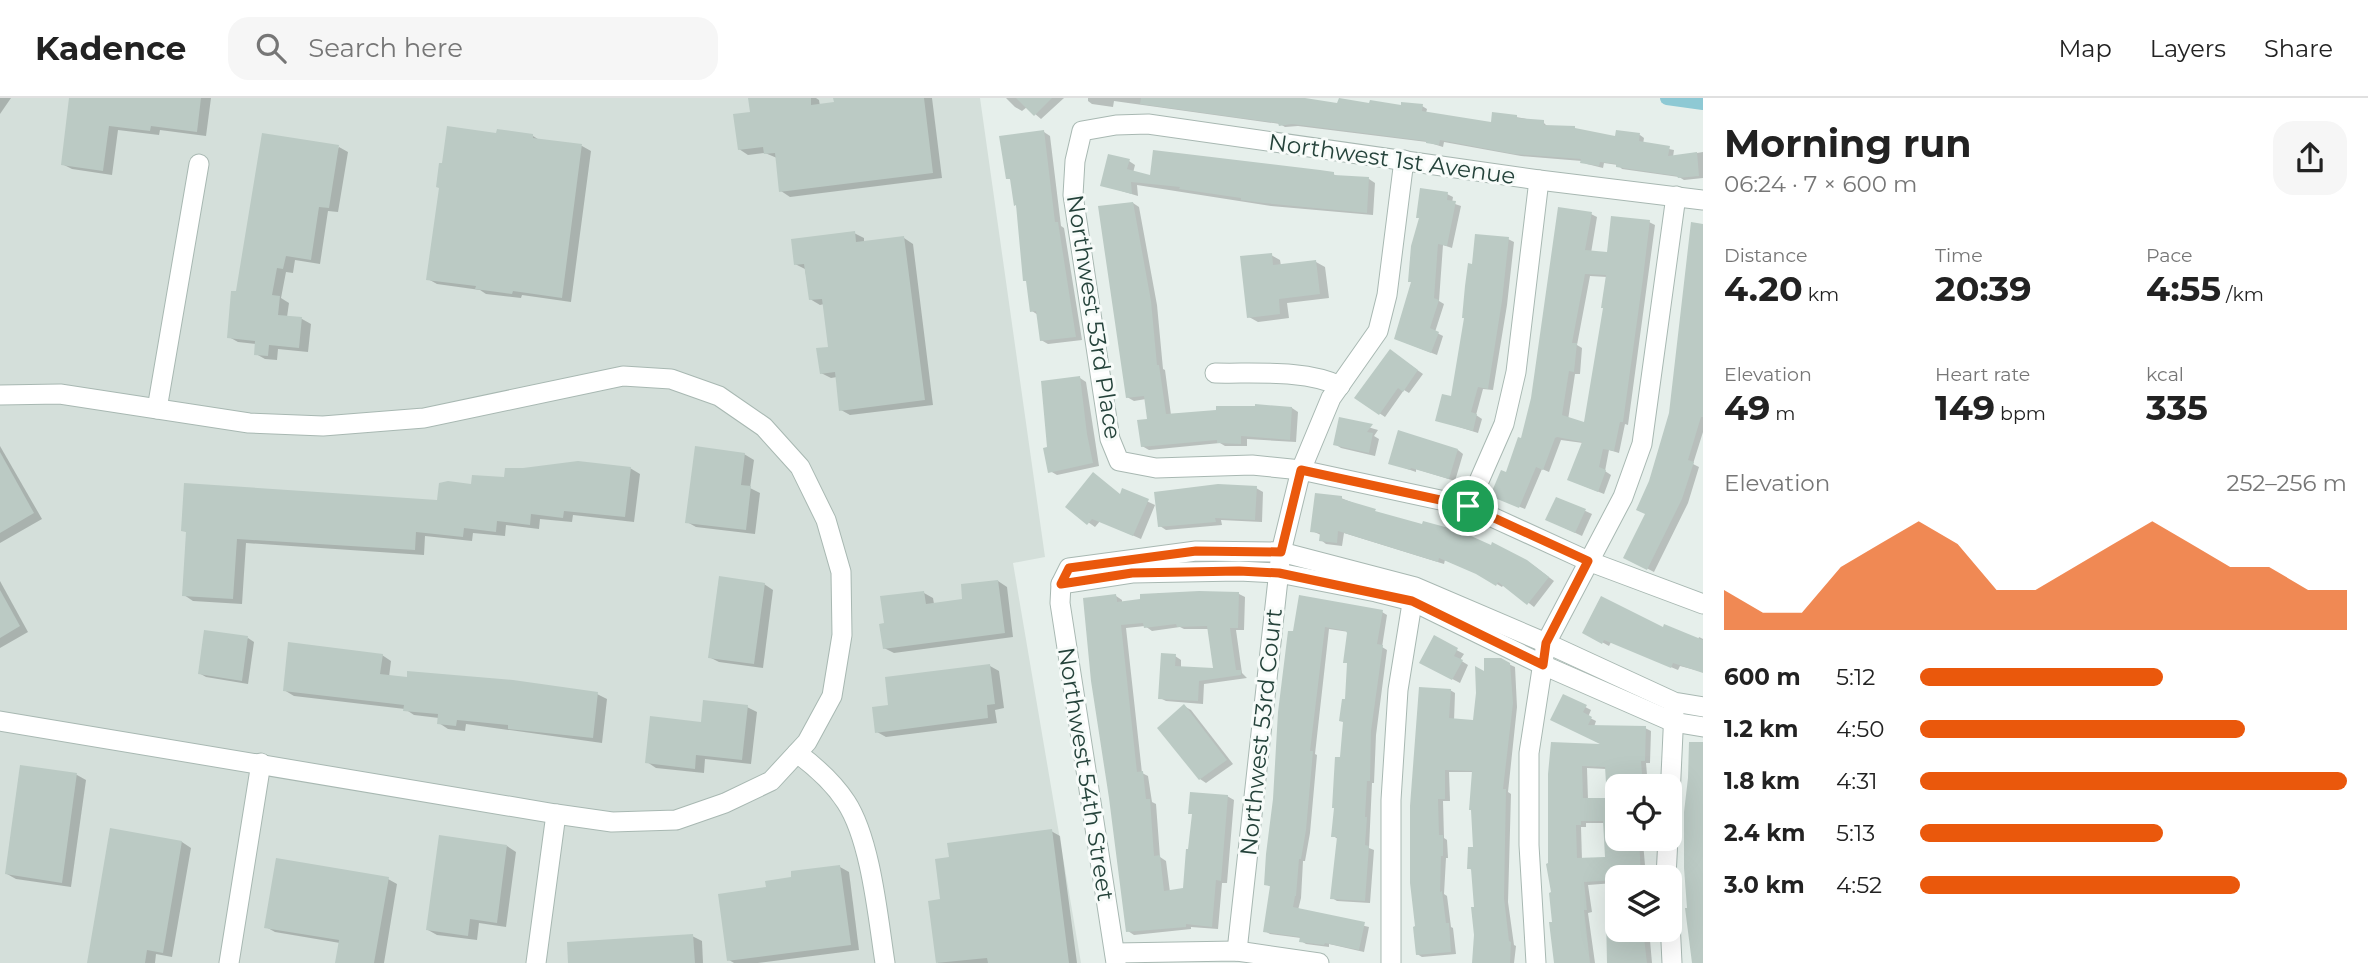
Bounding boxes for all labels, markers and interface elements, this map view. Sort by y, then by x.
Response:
search box [228,17,718,80]
text: Kadence [35,28,186,68]
icon: search [252,29,290,67]
text: Search here [308,32,463,64]
text: Map [2058,34,2112,63]
text: Layers [2150,34,2226,63]
text: Share [2264,34,2333,63]
text: Morning run [1724,120,1972,167]
button: share [2273,121,2347,195]
street label: Northwest 1st Avenue [1267,128,1517,190]
text: 06:24 · 7 × 600 m [1724,170,1917,198]
street label: Northwest 53rd Place [1061,193,1127,441]
text: Distance [1724,244,1807,267]
text: Time [1935,244,1983,267]
text: Pace [2146,244,2193,267]
text: 4.20 [1724,267,1803,310]
text: 20:39 [1935,267,2032,310]
text: 4:55 [2146,267,2221,310]
text: km [1803,283,1839,306]
text: /km [2221,283,2264,306]
text: Elevation [1724,363,1812,386]
text: Heart rate [1935,363,2030,386]
text: kcal [2146,363,2184,386]
text: 49 [1724,386,1770,429]
text: 149 [1935,386,1995,429]
text: 335 [2146,386,2208,429]
text: m [1770,402,1795,425]
text: bpm [1995,402,2046,425]
text: Elevation [1724,469,1830,497]
text: 252–256 m [2226,469,2347,497]
pin [1438,476,1498,536]
icon: arrive [1449,487,1487,525]
street label: Northwest 53rd Court [1234,607,1288,857]
street label: Northwest 54th Street [1052,645,1120,903]
text: 600 m [1724,663,1801,691]
text: 5:12 [1836,663,1875,691]
text: 1.2 km [1724,715,1798,743]
text: 4:50 [1836,715,1884,743]
text: 1.8 km [1724,767,1800,795]
text: 4:31 [1836,767,1878,795]
map controls [1605,774,1682,942]
button: locate [1605,774,1682,851]
text: 2.4 km [1724,819,1805,847]
text: 5:13 [1836,819,1875,847]
button: layers [1605,865,1682,942]
text: 3.0 km [1724,871,1805,899]
text: 4:52 [1836,871,1882,899]

